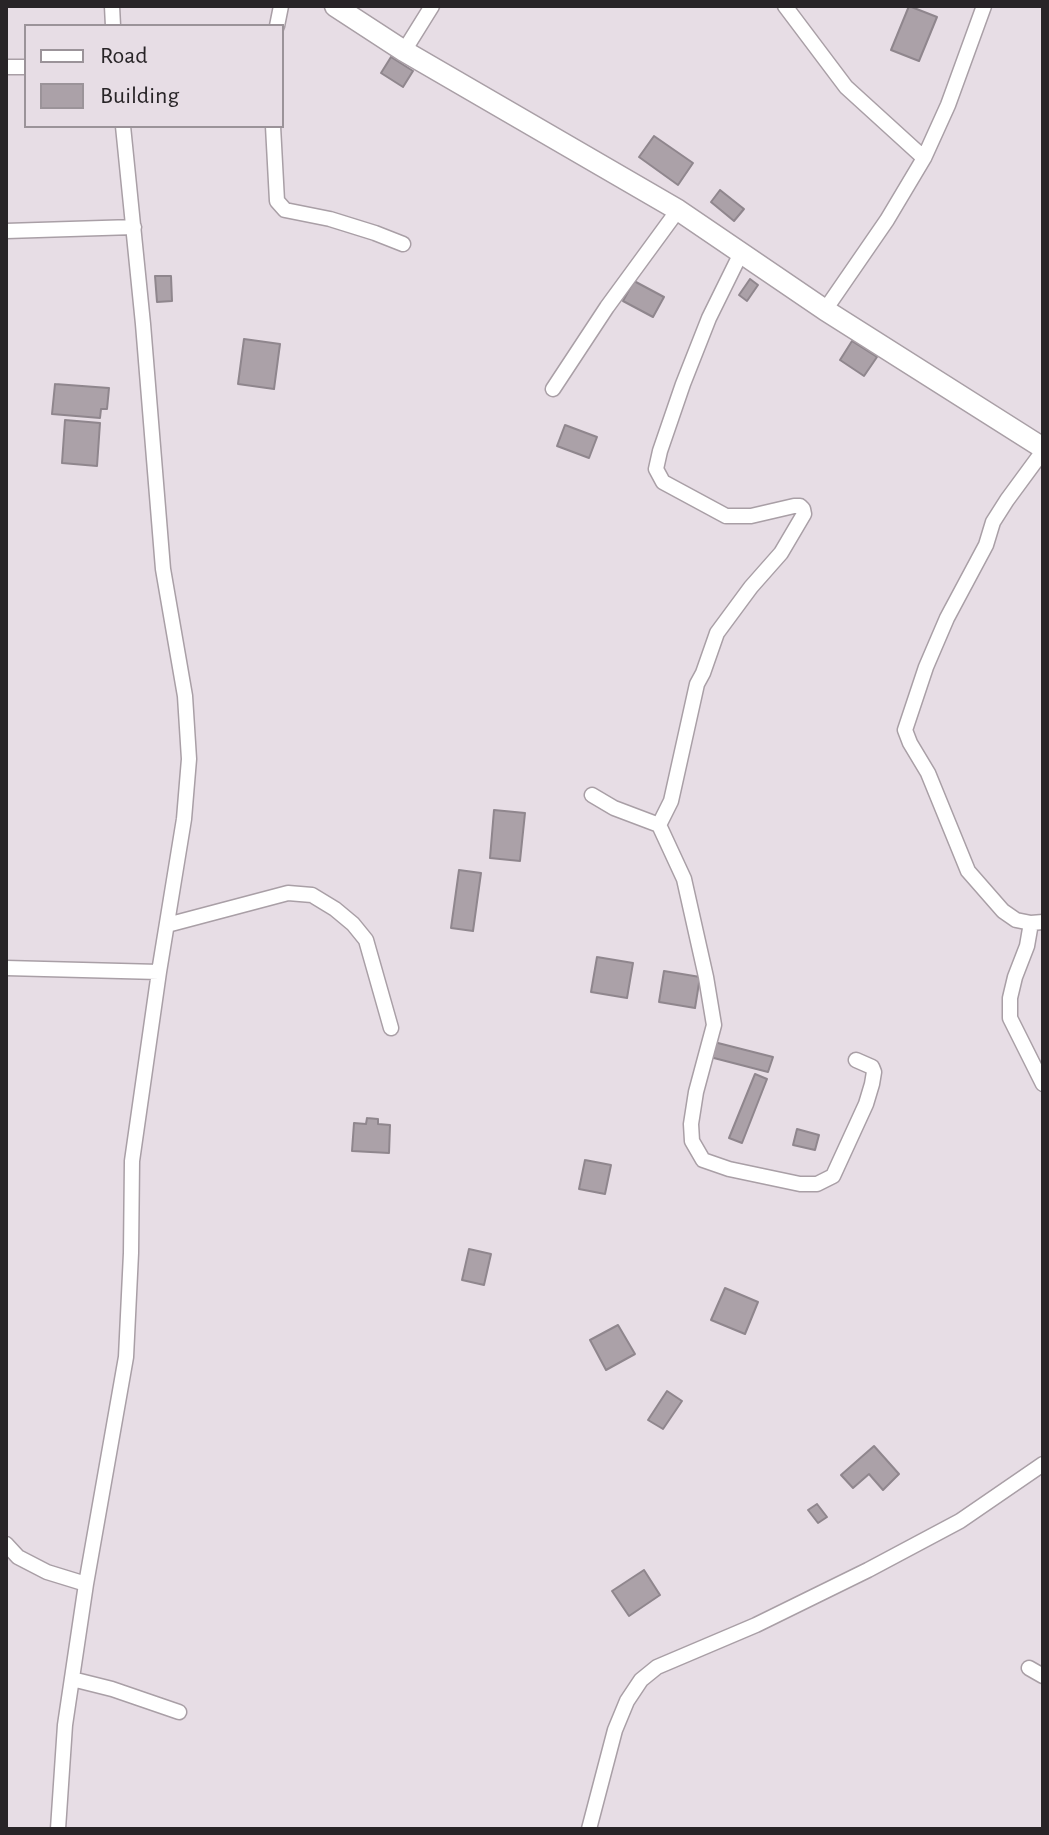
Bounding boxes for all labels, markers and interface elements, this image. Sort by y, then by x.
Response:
legend [24,24,284,128]
text: Road [100,44,148,68]
text: Building [100,84,179,108]

